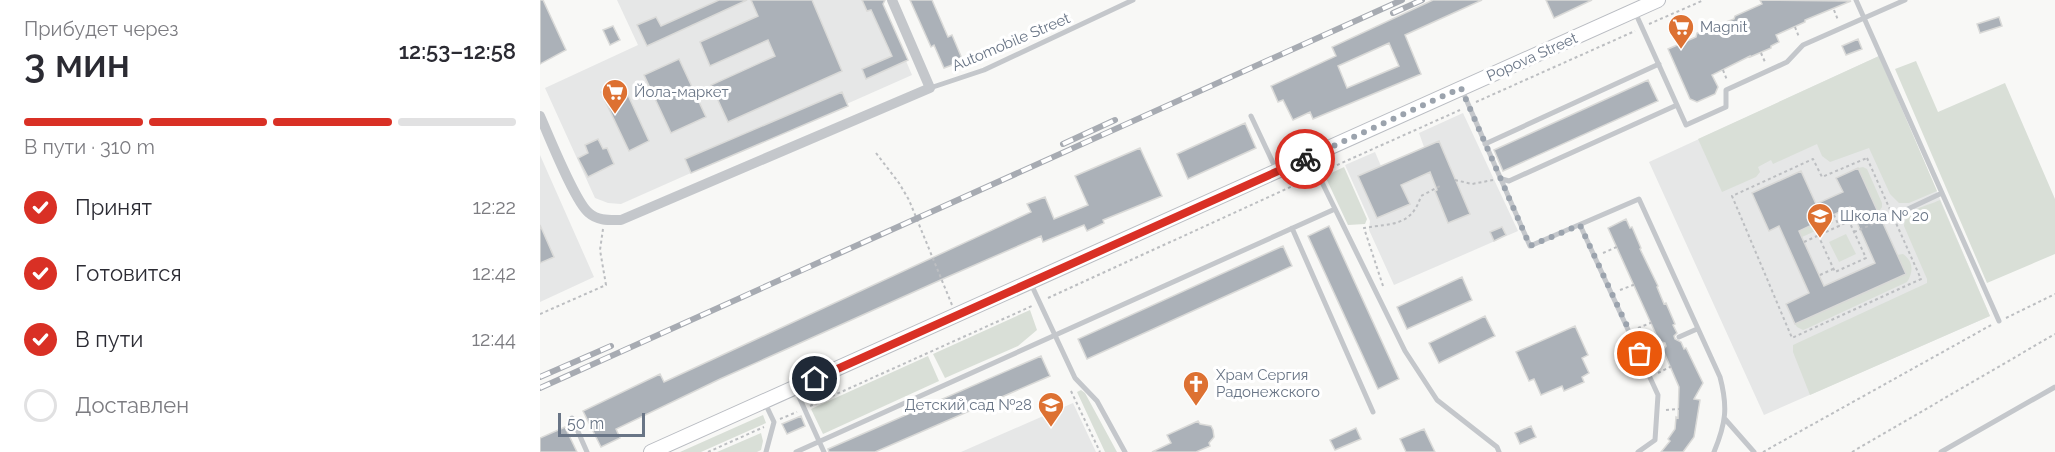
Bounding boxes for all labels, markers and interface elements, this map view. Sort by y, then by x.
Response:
street label: Automobile Street [949,9,1073,75]
supermarket icon: Magnit [1666,12,1696,50]
text: Прибудет через [24,17,178,41]
place label: Magnit [1700,18,1748,36]
street label: Popova Street [1484,29,1580,85]
text: 12:53–12:58 [399,38,516,64]
text: 3 мин [24,40,130,86]
supermarket icon: Йола-маркет [600,77,630,115]
place label: Йола-маркет [634,83,729,101]
courier [1275,129,1335,189]
text: В пути · 310 m [24,135,155,159]
icon: bike [1289,143,1322,176]
icon: check [24,191,57,224]
text: Принят [75,194,152,220]
text: 12:22 [472,195,516,219]
school or university icon: Школа № 20 [1805,201,1835,239]
place label: Школа № 20 [1840,207,1929,225]
icon: check [24,257,57,290]
text: Готовится [75,260,182,286]
text: 12:42 [472,261,516,285]
icon: check [24,323,57,356]
text: В пути [75,326,143,352]
text: 12:44 [471,327,516,351]
pin [1614,328,1665,379]
icon: bag [1623,337,1656,370]
pin [789,353,840,404]
icon: home [798,362,831,395]
place label: Храм Сергия Радонежского [1216,366,1320,401]
church icon: Храм Сергия Радонежского [1181,369,1211,407]
school or university icon: Детский сад №28 [1036,390,1066,428]
text: Доставлен [75,392,189,418]
place label: Детский сад №28 [904,396,1032,414]
scale bar [558,410,645,438]
text: 50 m [567,414,604,433]

